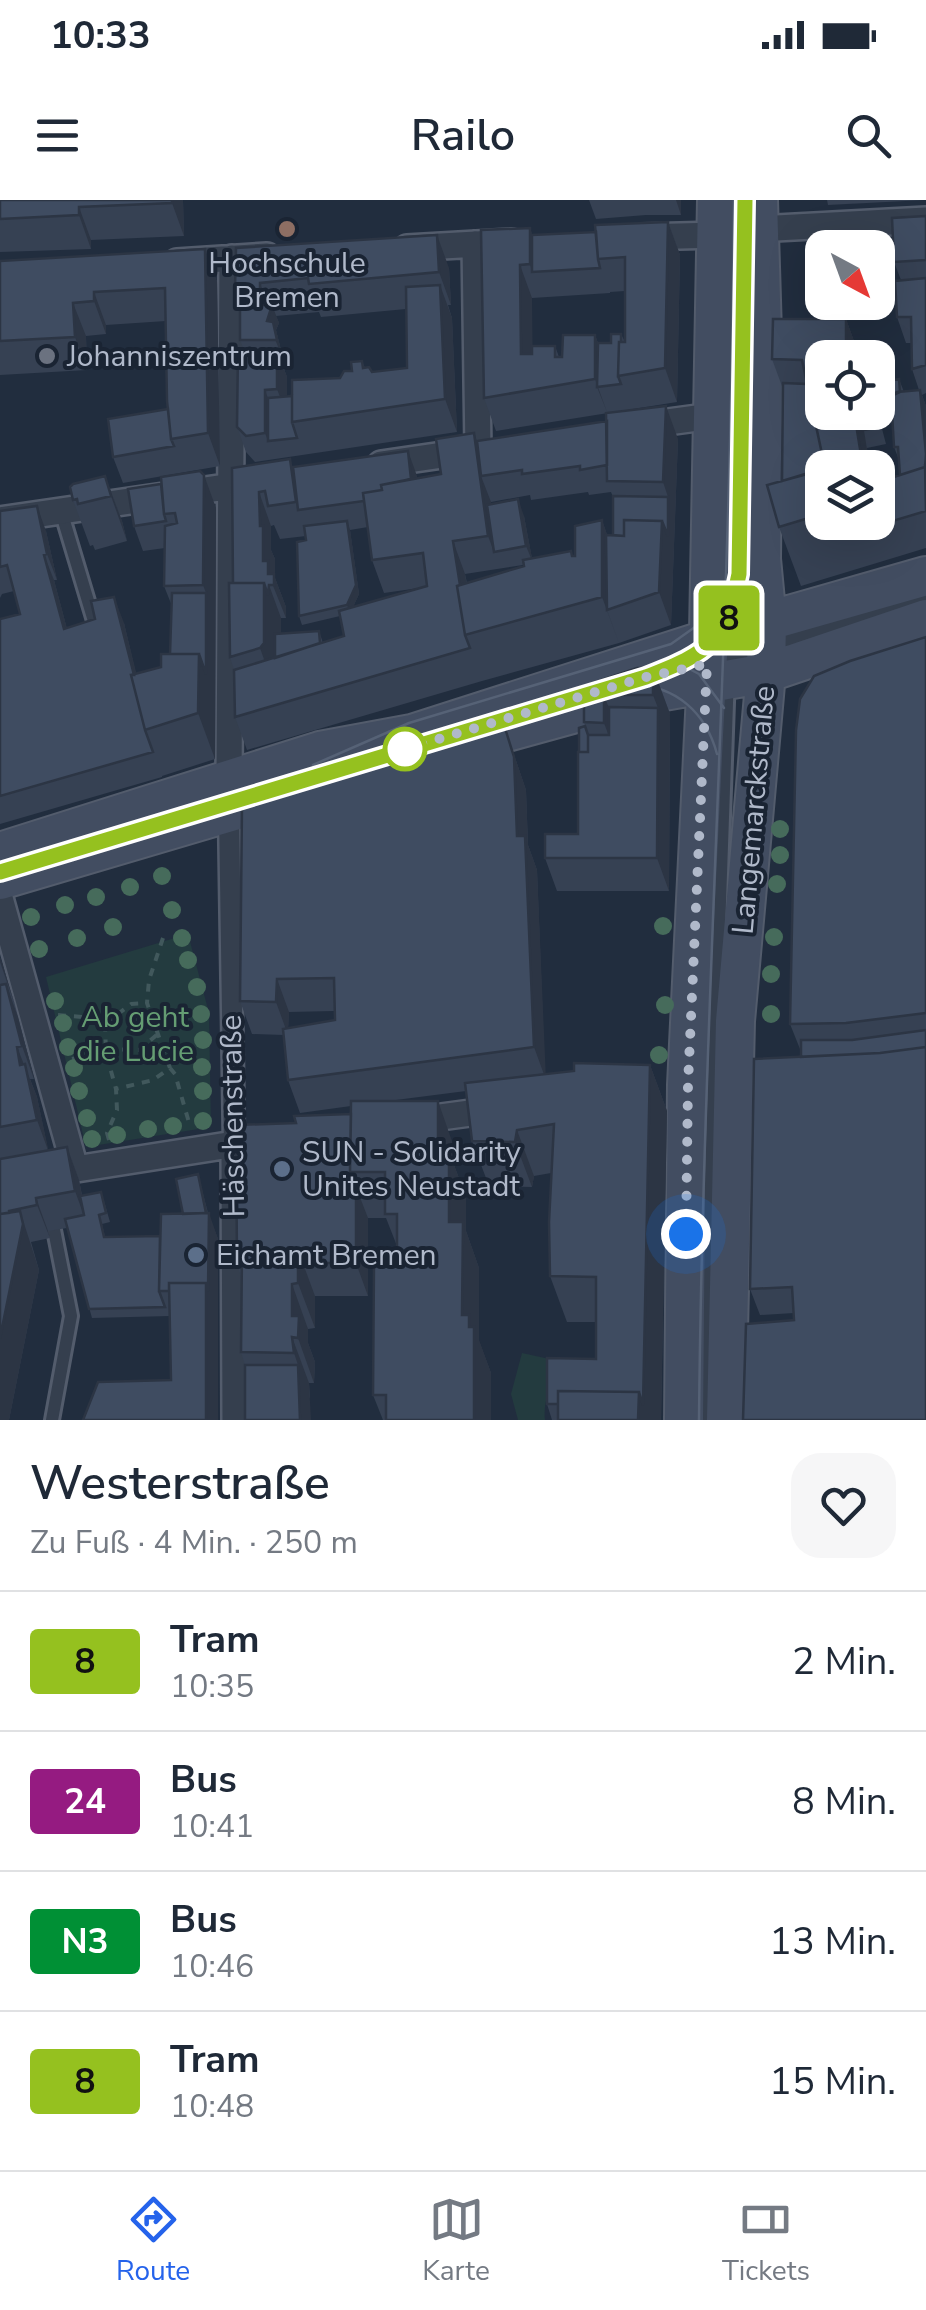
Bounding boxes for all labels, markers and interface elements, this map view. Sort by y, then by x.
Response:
text: 10:33 [50,10,151,61]
text: Railo [411,105,515,166]
icon: menu [30,108,85,163]
icon: search [841,108,896,163]
marker: Hochschule Bremen [276,218,298,240]
north arrow [805,230,895,320]
map controls [805,230,895,540]
place label: Hochschule Bremen [208,243,366,318]
place label: Johanniszentrum [66,336,292,377]
button: locate [805,340,895,430]
marker: Johanniszentrum [36,345,58,367]
button: layers [805,450,895,540]
line badge: 8 [696,586,762,650]
text: 8 [718,595,740,642]
street label: Langemarckstraße [723,684,785,936]
unlabelled marker [384,728,426,770]
park label: Ab geht die Lucie [76,997,194,1072]
street label: Häschenstraße [211,1014,255,1218]
place label: SUN - Solidarity Unites Neustadt [302,1132,521,1207]
marker: SUN - Solidarity Unites Neustadt [271,1158,293,1180]
your location [661,1209,711,1259]
place label: Eichamt Bremen [216,1235,437,1276]
marker: Eichamt Bremen [185,1244,207,1266]
text: Westerstraße [30,1450,330,1516]
button: heart [791,1453,896,1558]
text: Zu Fuß · 4 Min. · 250 m [30,1521,358,1564]
text: Tram [170,1614,259,1665]
text: 2 Min. [792,1636,896,1687]
text: 8 [74,1638,96,1685]
text: 10:35 [170,1665,254,1708]
text: Bus [170,1754,237,1805]
text: 8 Min. [792,1776,896,1827]
text: 24 [64,1778,106,1825]
text: 10:41 [170,1805,254,1848]
text: Bus [170,1894,237,1945]
text: 13 Min. [769,1916,896,1967]
text: N3 [61,1918,109,1965]
text: 10:46 [170,1945,254,1988]
text: Tram [170,2034,259,2085]
text: 15 Min. [769,2056,896,2107]
text: 8 [74,2058,96,2105]
text: 10:48 [170,2085,254,2128]
tab: Route [116,2192,190,2290]
tab: Karte [422,2192,490,2290]
tab: Tickets [722,2192,810,2290]

